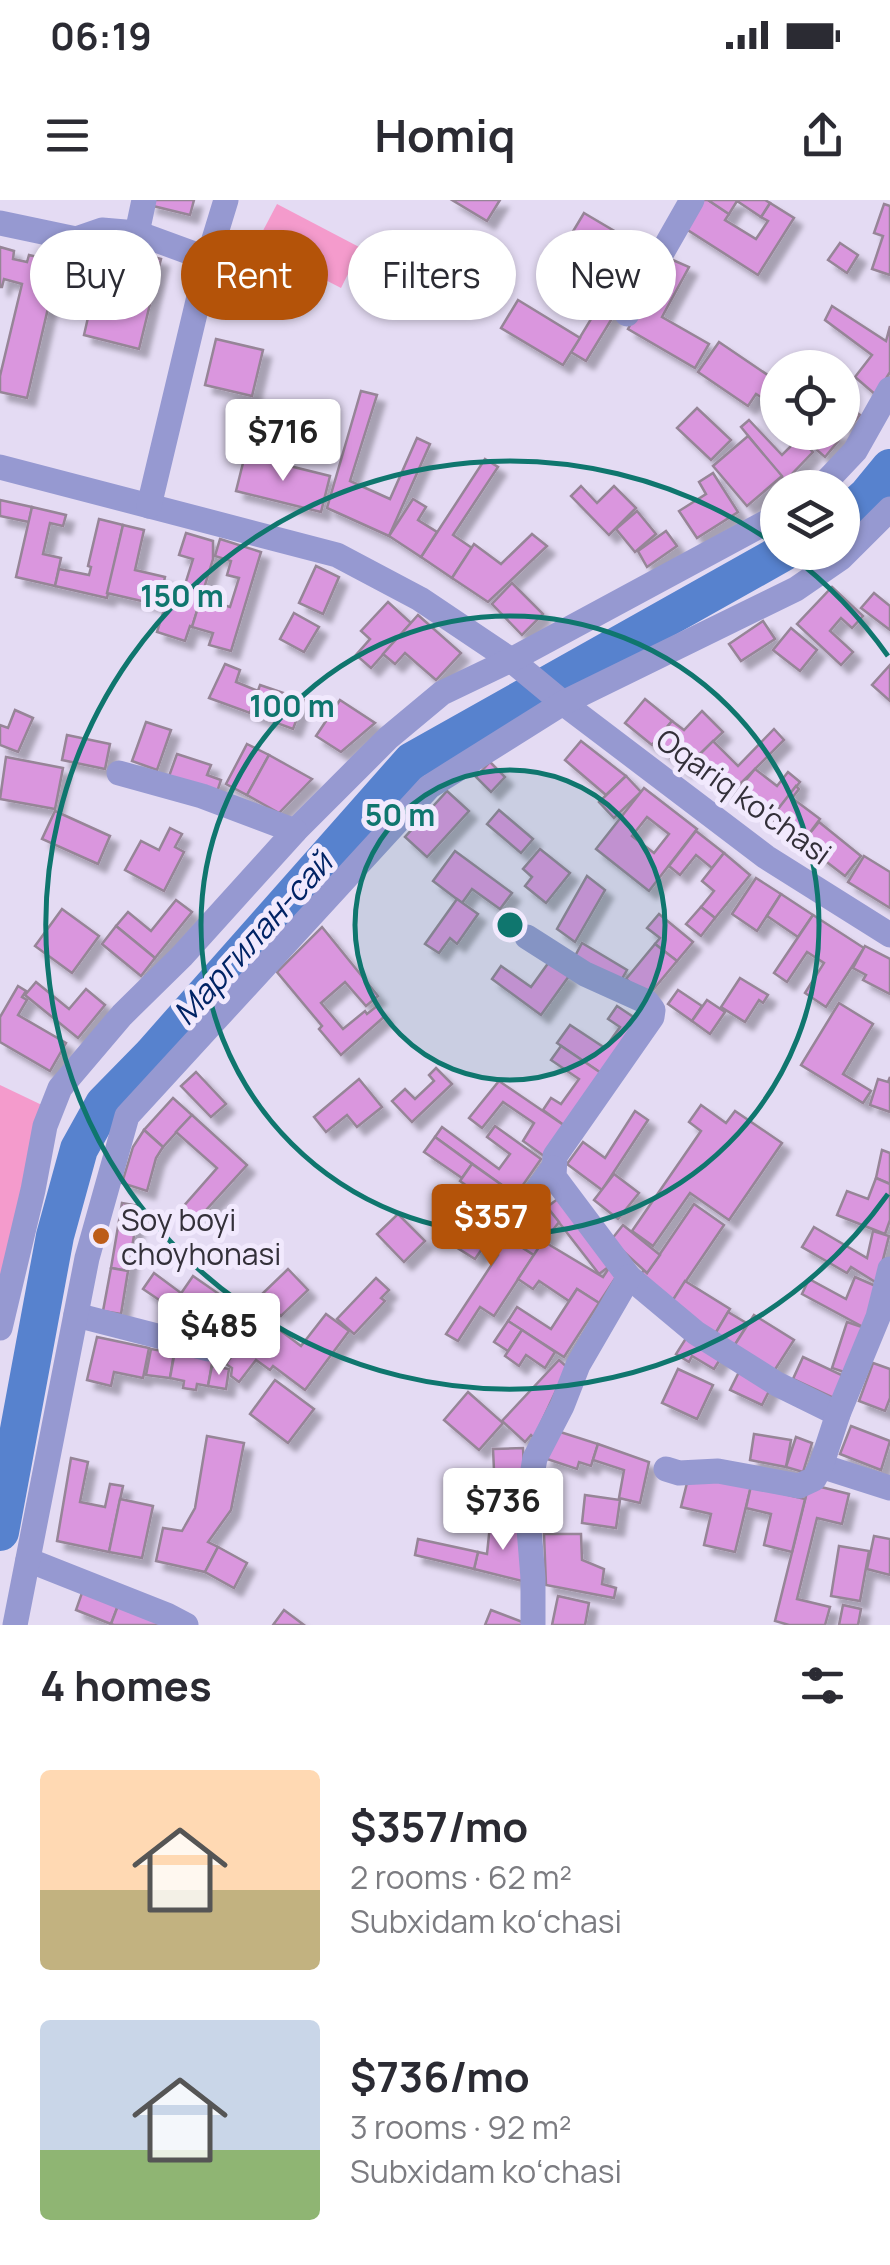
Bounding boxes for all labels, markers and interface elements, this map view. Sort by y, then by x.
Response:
text: 06:19 [50,9,152,61]
text: Homiq [374,104,516,166]
icon: menu [40,108,95,163]
icon: share [795,108,850,163]
chip: Buy [30,230,161,320]
chip: Rent [181,230,328,320]
chip: Filters [348,230,516,320]
chip: New [536,230,676,320]
map controls [760,350,860,570]
button: locate [760,350,860,450]
pin: $716 [224,399,342,484]
text: $716 [247,409,319,453]
button: layers [760,470,860,570]
text: 150 m [140,575,224,616]
text: 100 m [249,685,335,726]
street label: Oqariq ko'chasi [648,718,840,874]
text: 50 m [365,794,435,835]
water label: Маргилан-сай [162,840,343,1034]
centre of rings [492,907,528,943]
pin: $357 [432,1184,550,1269]
text: $357 [454,1194,528,1238]
place label: Soy boyi choyhonasi [121,1199,281,1274]
marker: Soy boyi choyhonasi [90,1225,112,1247]
pin: $485 [160,1293,278,1378]
text: $485 [180,1303,258,1347]
pin: $736 [444,1468,562,1553]
text: $736 [465,1478,541,1522]
text: 4 homes [40,1656,212,1714]
icon: filters [795,1658,850,1713]
text: $357/mo [350,1797,528,1855]
icon: home [120,1810,240,1930]
text: 2 rooms · 62 m² [350,1855,572,1899]
text: Subxidam koʻchasi [350,1899,622,1943]
text: $736/mo [350,2047,530,2105]
icon: home [120,2060,240,2180]
text: 3 rooms · 92 m² [350,2105,572,2149]
text: Subxidam koʻchasi [350,2149,622,2193]

